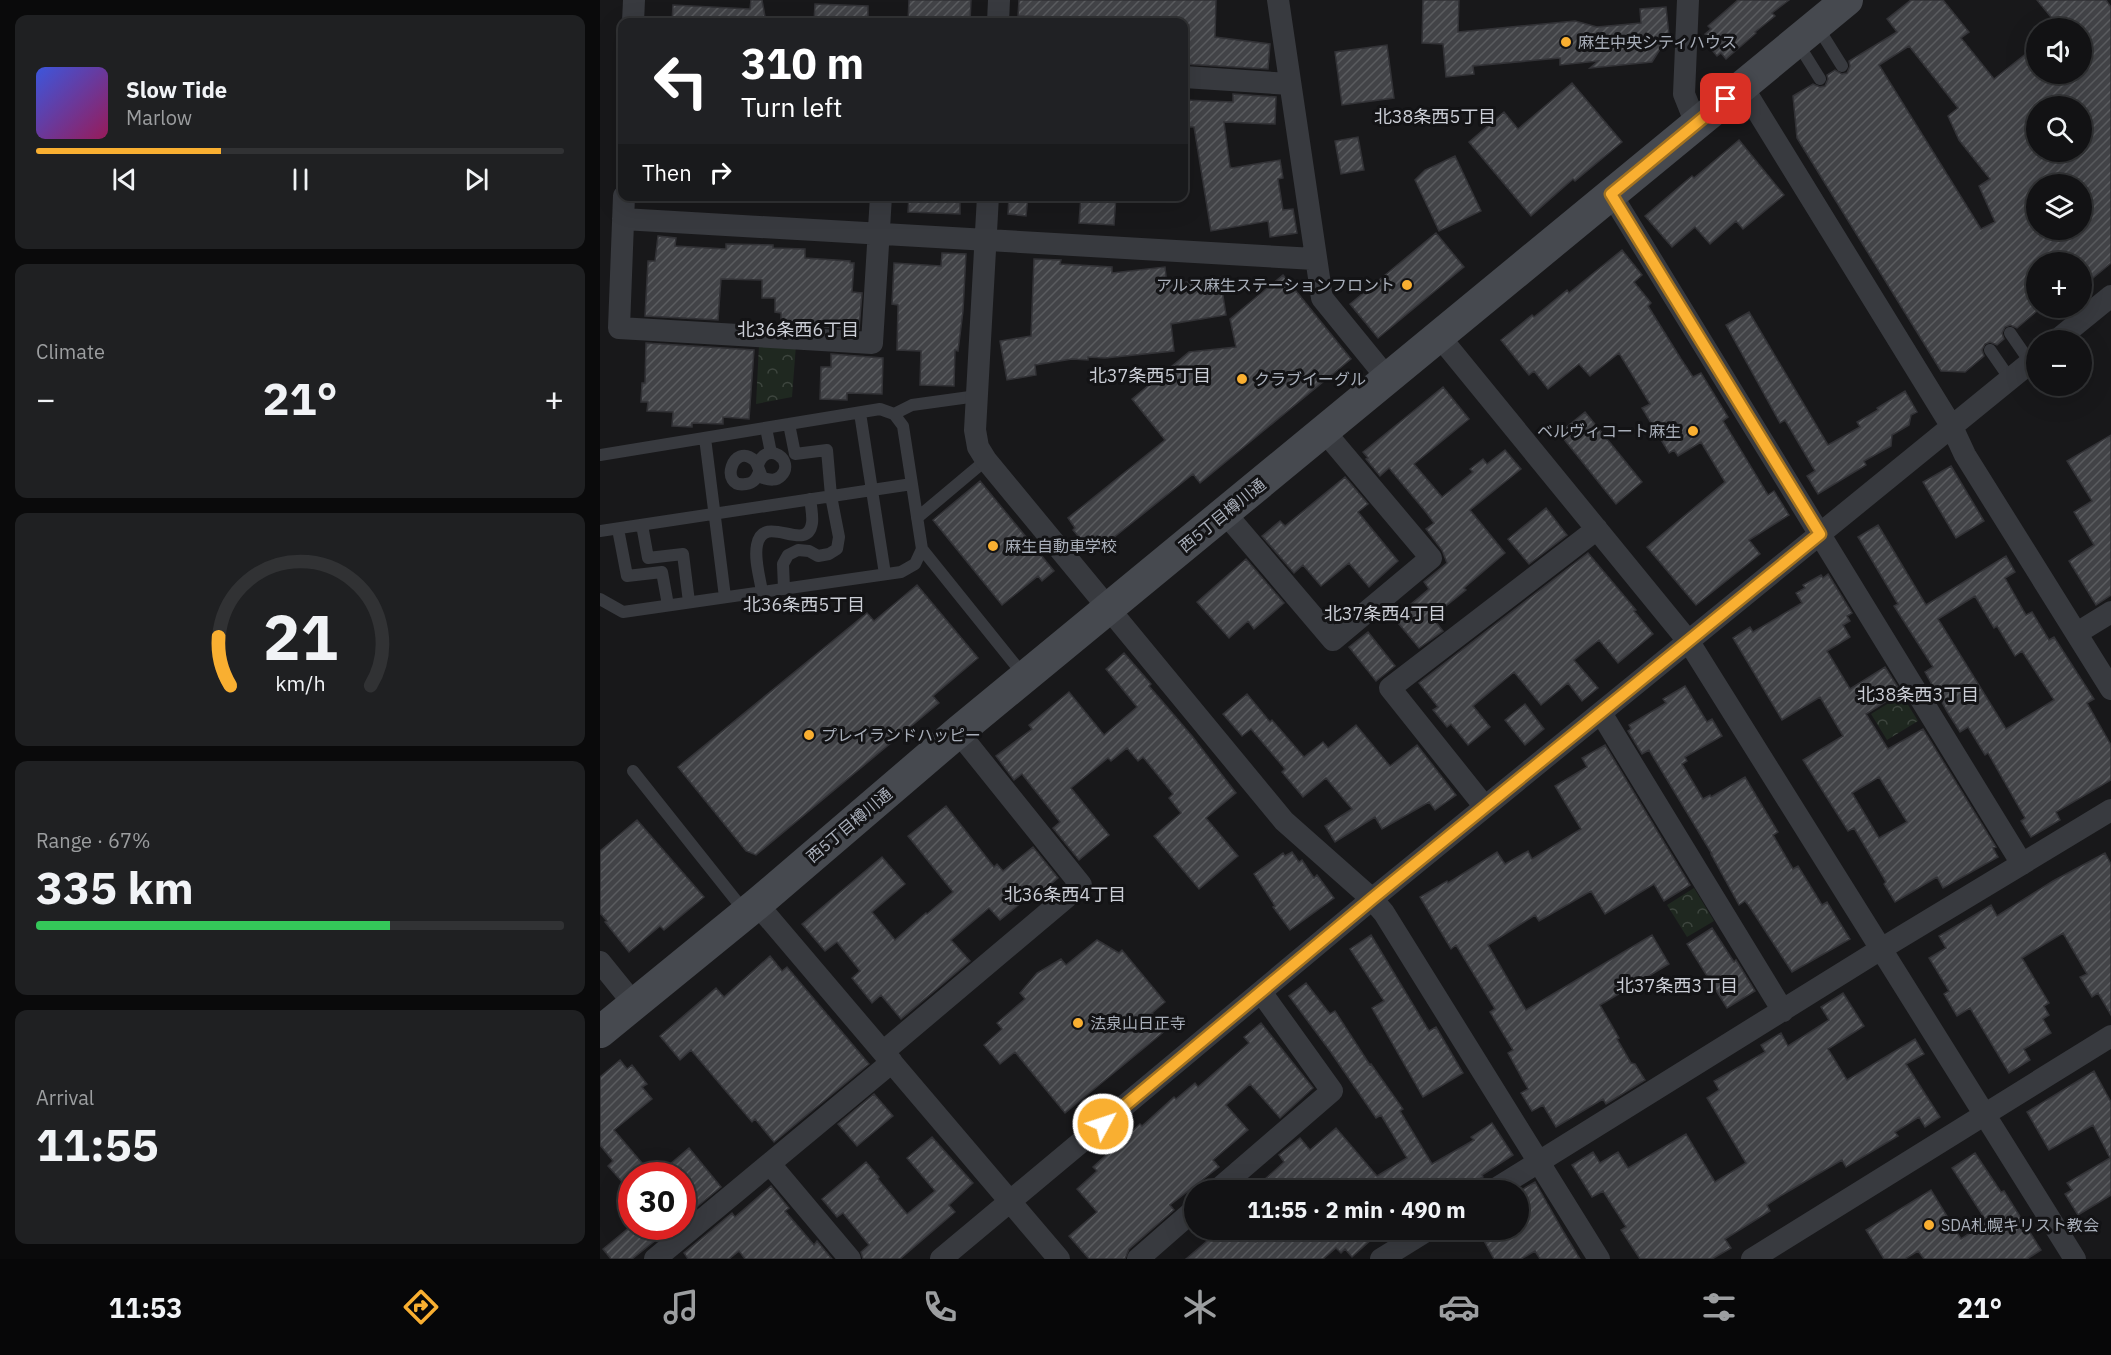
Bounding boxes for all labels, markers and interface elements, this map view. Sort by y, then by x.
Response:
map controls [2026,18,2092,396]
button: sound [2026,18,2092,84]
place label: 麻生中央シティハウス [1578,32,1737,52]
marker: 麻生中央シティハウス [1559,35,1573,49]
text: 310 m [741,36,864,91]
icon: left [642,42,720,120]
pin [1700,73,1751,124]
text: Slow Tide [126,75,227,104]
icon: arrive [1709,82,1742,115]
text: Turn left [741,89,842,124]
button: search [2026,96,2092,162]
text: Marlow [126,104,192,131]
district label: 北38条西5丁目 [1374,105,1496,128]
icon: right [704,156,737,189]
text: Then [642,158,692,187]
icon: previous [108,163,141,196]
icon: pause [284,163,317,196]
icon: next [460,163,493,196]
button: layers [2026,174,2092,240]
button: + [2026,252,2092,318]
place label: アルス麻生ステーションフロント [1156,275,1395,295]
marker: アルス麻生ステーションフロント [1400,278,1414,292]
district label: 北36条西6丁目 [737,318,859,341]
button: − [2026,330,2092,396]
text: Climate [36,338,105,365]
district label: 北37条西5丁目 [1089,364,1211,387]
text: 21° [262,369,338,427]
place label: クラブイーグル [1254,369,1366,389]
marker: クラブイーグル [1235,372,1249,386]
text: − [36,377,56,420]
text: + [544,377,564,420]
place label: ベルヴィコート麻生 [1537,421,1681,441]
marker: ベルヴィコート麻生 [1686,424,1700,438]
street label: 西5丁目樽川通 [1175,474,1269,556]
place label: 麻生自動車学校 [1005,536,1117,556]
marker: 麻生自動車学校 [986,539,1000,553]
district label: 北36条西5丁目 [743,593,865,616]
text: 21 [263,597,337,678]
district label: 北37条西4丁目 [1324,602,1446,625]
text: km/h [275,670,325,698]
district label: 北38条西3丁目 [1857,683,1979,706]
place label: プレイランドハッピー [821,725,981,745]
marker: プレイランドハッピー [802,728,816,742]
street label: 西5丁目樽川通 [802,783,896,867]
text: Range · 67% [36,827,151,854]
text: 335 km [36,858,194,916]
district label: 北36条西4丁目 [1004,883,1126,906]
district label: 北37条西3丁目 [1616,974,1738,997]
place label: 法泉山日正寺 [1090,1013,1186,1033]
marker: 法泉山日正寺 [1071,1016,1085,1030]
text: Arrival [36,1084,94,1111]
position arrow [1071,1092,1135,1156]
text: 11:55 [36,1115,159,1173]
speed limit sign: 30 [618,1162,696,1240]
text: 11:55 · 2 min · 490 m [1247,1195,1466,1224]
place label: SDA札幌キリスト教会 [1941,1215,2099,1235]
marker: SDA札幌キリスト教会 [1922,1218,1936,1232]
icon: directions [400,1286,442,1328]
icon: music [660,1286,702,1328]
icon: phone [919,1286,961,1328]
icon: climate [1179,1286,1221,1328]
icon: car [1438,1286,1480,1328]
icon: filters [1698,1286,1740,1328]
text: 11:53 [109,1290,182,1325]
text: 21° [1957,1290,2002,1325]

